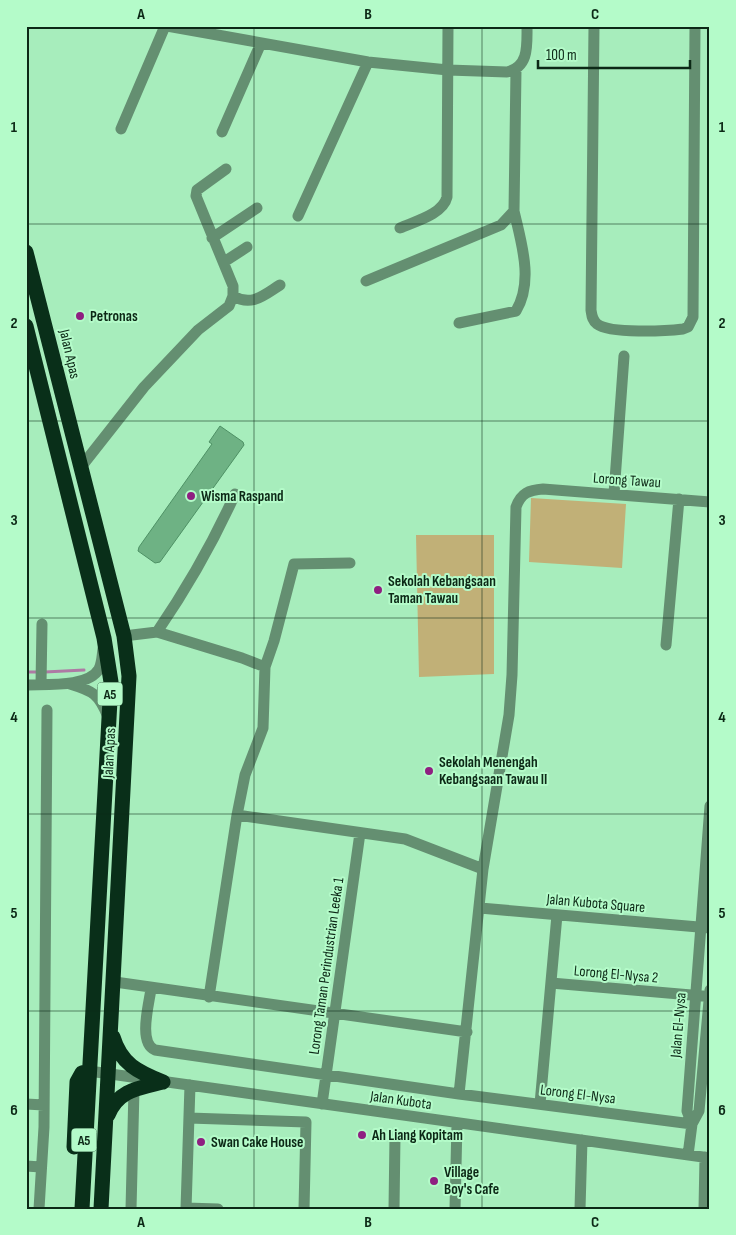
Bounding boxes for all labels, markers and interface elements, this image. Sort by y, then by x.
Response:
text: A [136,5,145,24]
text: B [364,5,372,24]
text: C [591,5,599,24]
scale bar [538,38,691,70]
text: 100 m [546,46,577,65]
text: 1 [11,118,18,137]
text: 1 [719,118,726,137]
place label: Petronas [90,307,138,326]
marker: Petronas [74,310,86,322]
text: 2 [10,314,18,333]
text: 2 [718,314,726,333]
street label: Jalan Apas [54,327,84,381]
street label: Lorong Tawau [593,469,661,492]
place label: Wisma Raspand [201,487,284,506]
marker: Wisma Raspand [185,490,197,502]
text: 3 [10,511,18,530]
text: 3 [718,511,726,530]
place label: Sekolah Kebangsaan Taman Tawau [388,572,496,608]
marker: Sekolah Kebangsaan Taman Tawau [372,584,384,596]
road number: A5 [98,682,122,706]
text: 4 [10,708,18,727]
text: 4 [718,708,726,727]
street label: Jalan Apas [99,727,120,780]
place label: Sekolah Menengah Kebangsaan Tawau II [439,753,547,789]
marker: Sekolah Menengah Kebangsaan Tawau II [423,765,435,777]
street label: Lorong Taman Perindustrian Leeka 1 [305,876,348,1056]
street label: Jalan Kubota Square [545,890,646,917]
text: 5 [10,904,18,923]
text: 5 [718,904,726,923]
street label: Lorong El-Nysa 2 [573,961,659,988]
street label: Jalan El-Nysa [666,991,691,1059]
street label: Lorong El-Nysa [539,1080,617,1109]
street label: Jalan Kubota [368,1087,433,1114]
text: 6 [10,1101,18,1120]
text: 6 [718,1101,726,1120]
place label: Ah Liang Kopitam [371,1126,463,1145]
road number: A5 [72,1128,96,1152]
marker: Ah Liang Kopitam [356,1129,368,1141]
place label: Swan Cake House [211,1133,304,1152]
marker: Swan Cake House [195,1136,207,1148]
place label: Village Boy's Cafe [444,1163,499,1199]
marker: Village Boy's Cafe [428,1175,440,1187]
text: A [136,1213,145,1232]
text: B [364,1213,372,1232]
text: C [591,1213,599,1232]

